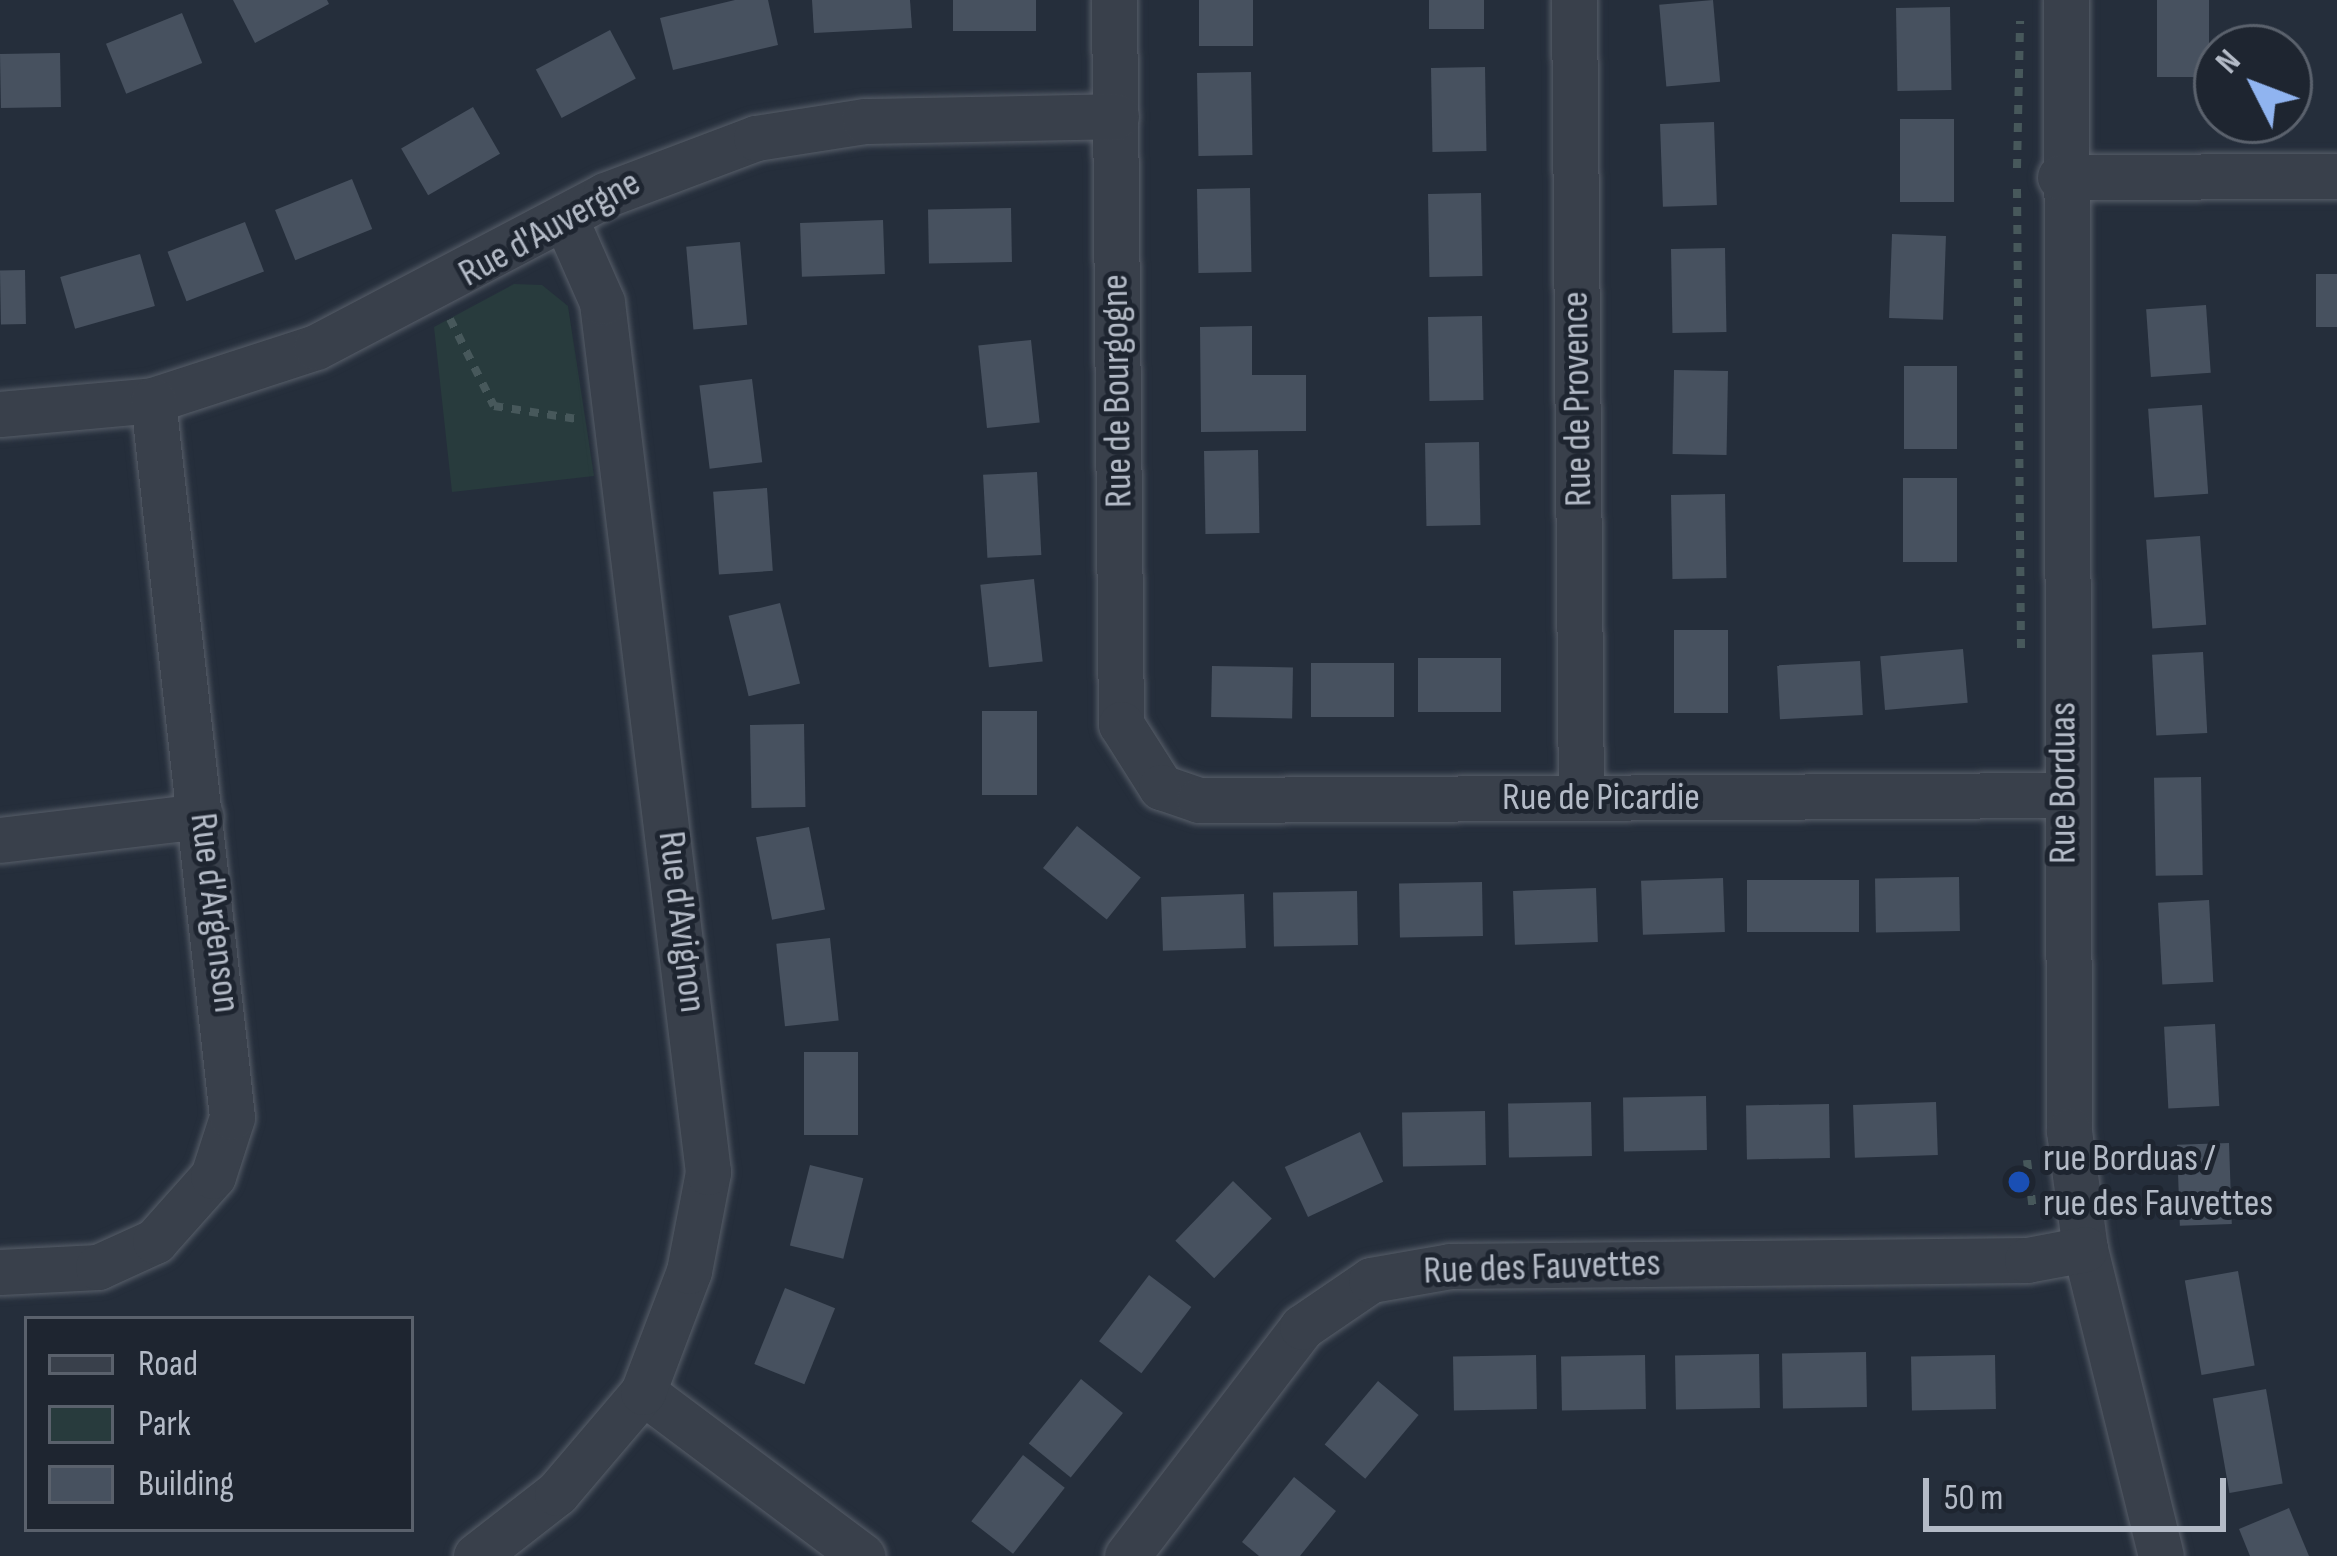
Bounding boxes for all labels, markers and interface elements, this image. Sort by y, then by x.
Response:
north arrow [2193,24,2313,144]
text: N [2208,42,2249,82]
street label: Rue d'Auvergne [451,160,649,298]
street label: Rue de Bourgogne [1093,274,1143,508]
street label: Rue de Provence [1553,291,1603,507]
street label: Rue Borduas [2041,702,2087,864]
street label: Rue de Picardie [1502,775,1700,821]
street label: Rue d'Argenson [179,810,249,1016]
street label: Rue d'Avignon [647,829,715,1015]
place label: rue Borduas / rue des Fauvettes [2043,1137,2273,1228]
marker: rue Borduas / rue des Fauvettes [2006,1169,2032,1195]
street label: Rue des Fauvettes [1423,1240,1661,1296]
legend [24,1316,414,1532]
text: Road [138,1343,198,1386]
text: Park [138,1403,191,1446]
scale bar [1929,1454,2232,1528]
text: Building [138,1463,234,1506]
text: 50 m [1944,1477,2003,1520]

